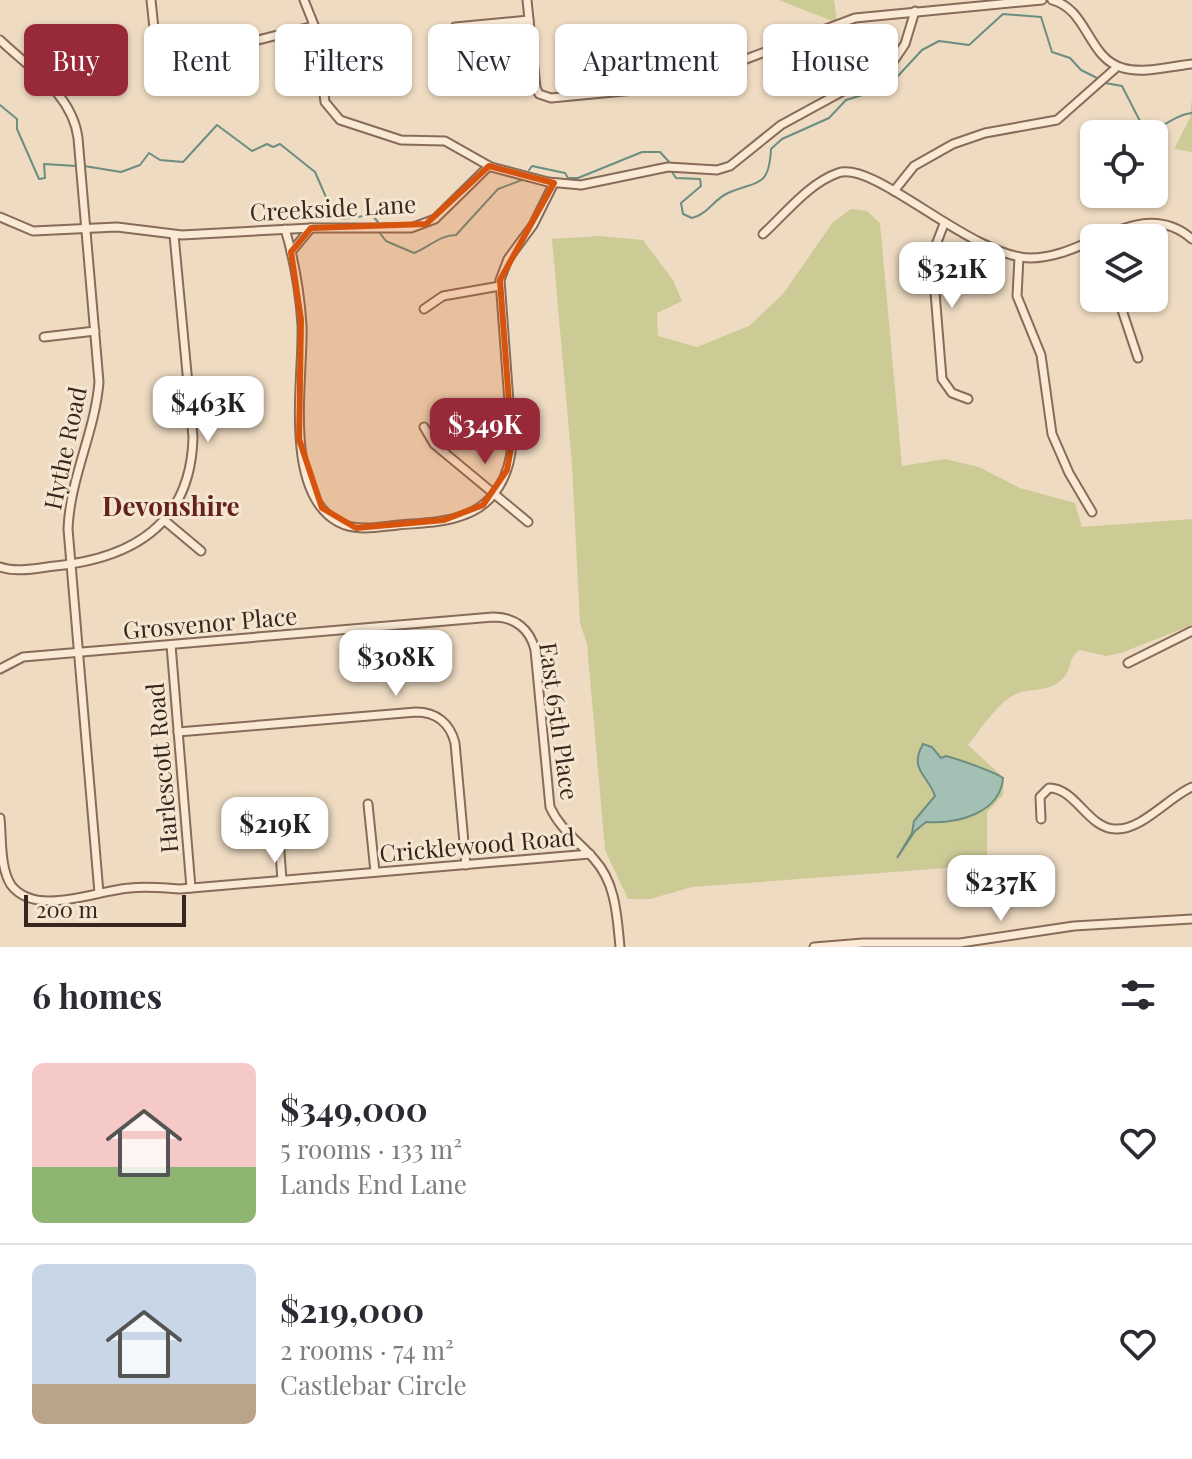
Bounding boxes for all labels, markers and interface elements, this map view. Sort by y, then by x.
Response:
chip: Buy [24,24,128,96]
chip: Rent [144,24,259,96]
chip: Filters [275,24,412,96]
chip: New [428,24,539,96]
chip: Apartment [555,24,747,96]
chip: House [763,24,898,96]
map controls [1080,120,1168,312]
button: locate [1080,120,1168,208]
street label: Creekside Lane [249,187,417,227]
button: layers [1080,224,1168,312]
pin: $321K [896,242,1008,310]
text: $321K [917,250,987,285]
pin: $463K [152,376,264,444]
street label: Hythe Road [35,383,93,513]
text: $463K [171,384,245,419]
pin: $349K [429,398,541,466]
text: $349K [448,406,522,441]
district label: Devonshire [102,488,240,523]
street label: Grosvenor Place [122,598,298,646]
pin: $308K [340,630,452,698]
text: $308K [357,638,435,673]
street label: East 65th Place [533,640,587,802]
street label: Harlescott Road [138,682,184,854]
pin: $219K [219,797,331,865]
text: $219K [239,805,311,840]
street label: Cricklewood Road [378,820,576,868]
pin: $237K [945,855,1057,923]
text: $237K [965,863,1037,898]
scale bar [24,891,186,927]
text: 200 m [36,894,98,924]
text: 6 homes [32,972,162,1018]
icon: filters [1116,973,1160,1017]
text: $349,000 [280,1085,428,1131]
icon: home [96,1095,192,1191]
icon: heart [1116,1121,1160,1165]
text: 5 rooms · 133 m² [280,1131,462,1166]
text: Lands End Lane [280,1166,467,1201]
text: $219,000 [280,1286,424,1332]
icon: home [96,1296,192,1392]
icon: heart [1116,1322,1160,1366]
text: 2 rooms · 74 m² [280,1332,454,1367]
text: Castlebar Circle [280,1367,467,1402]

